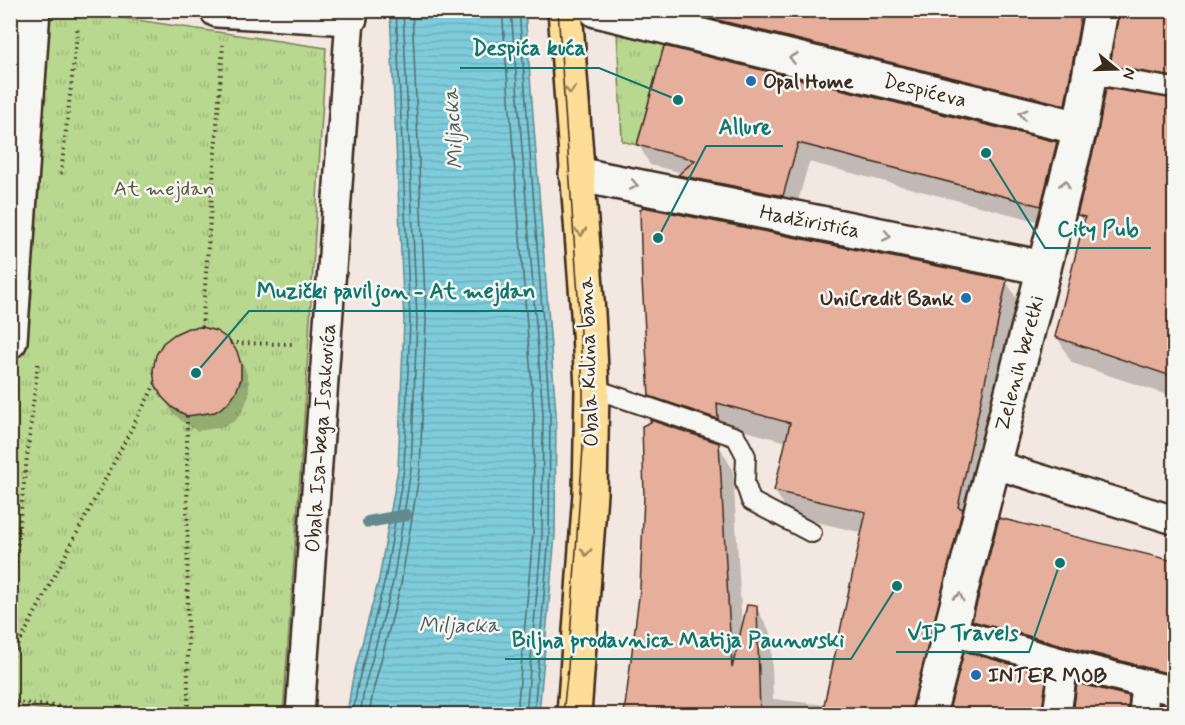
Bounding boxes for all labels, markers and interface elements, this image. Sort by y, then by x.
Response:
callout: Despića kuća [460,28,599,68]
text: Despića kuća [472,35,586,63]
north arrow [1086,39,1146,99]
one-way arrow [788,53,798,66]
text: N [1117,65,1140,82]
street label: Despićeva [880,67,969,115]
place label: Opal Home [763,68,854,96]
marker: Opal Home [744,74,758,88]
one-way arrow [564,85,577,94]
water label: Miljacka [437,87,471,170]
callout: Allure [706,106,783,146]
one-way arrow [1018,108,1028,121]
text: Allure [719,114,772,142]
park label: At mejdan [113,175,215,203]
one-way arrow [629,178,639,191]
one-way arrow [1058,180,1071,190]
street label: Hadžiristića [757,199,862,245]
callout: City Pub [1045,208,1151,248]
text: City Pub [1057,216,1139,244]
one-way arrow [574,227,587,236]
one-way arrow [881,229,891,242]
callout: Muzički paviljon - At mejdan [249,271,543,311]
street label: Obala Kulina bana [572,276,606,447]
text: Muzički paviljon - At mejdan [257,278,535,307]
place label: UniCredit Bank [820,285,954,313]
marker: UniCredit Bank [959,291,973,305]
street label: Zelenih beretki [988,292,1052,434]
street label: Obala Isa-bega Isakovića [299,323,343,553]
one-way arrow [580,547,593,556]
one-way arrow [951,592,964,602]
water label: Miljacka [418,612,500,640]
callout: VIP Travels [896,612,1029,652]
callout: Biljna prodavnica Matija Paunovski [505,619,851,659]
text: VIP Travels [908,620,1019,648]
text: Biljna prodavnica Matija Paunovski [512,627,844,656]
place label: INTER MOB [988,662,1107,690]
marker: INTER MOB [969,668,983,682]

